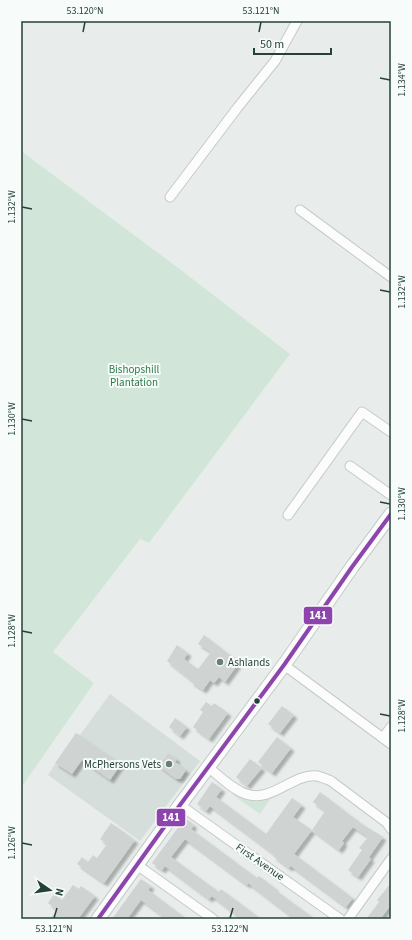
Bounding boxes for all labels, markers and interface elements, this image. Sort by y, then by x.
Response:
text: 53.120°N [66,4,104,18]
text: 53.121°N [242,4,280,18]
scale bar [254,30,331,56]
text: 50 m [260,36,284,53]
text: 1.134°W [395,63,409,97]
text: 1.132°W [5,190,19,224]
text: 1.132°W [395,275,409,309]
park label: Bishopshill Plantation [109,362,160,390]
text: 1.130°W [5,402,19,436]
text: 1.130°W [395,487,409,521]
line badge: 141 [303,606,333,625]
text: 141 [309,608,327,623]
text: 1.128°W [5,614,19,648]
place label: Ashlands [228,655,270,670]
marker: Ashlands [215,657,225,667]
unlabelled marker [252,696,262,706]
text: 1.128°W [395,699,409,733]
place label: McPhersons Vets [84,757,161,772]
marker: McPhersons Vets [164,759,174,769]
line badge: 141 [156,808,186,827]
text: 141 [162,810,180,825]
text: 1.126°W [5,826,19,860]
street label: First Avenue [233,840,288,885]
north arrow [30,870,70,910]
text: N [51,887,67,897]
text: 53.121°N [35,922,73,936]
text: 53.122°N [211,922,249,936]

